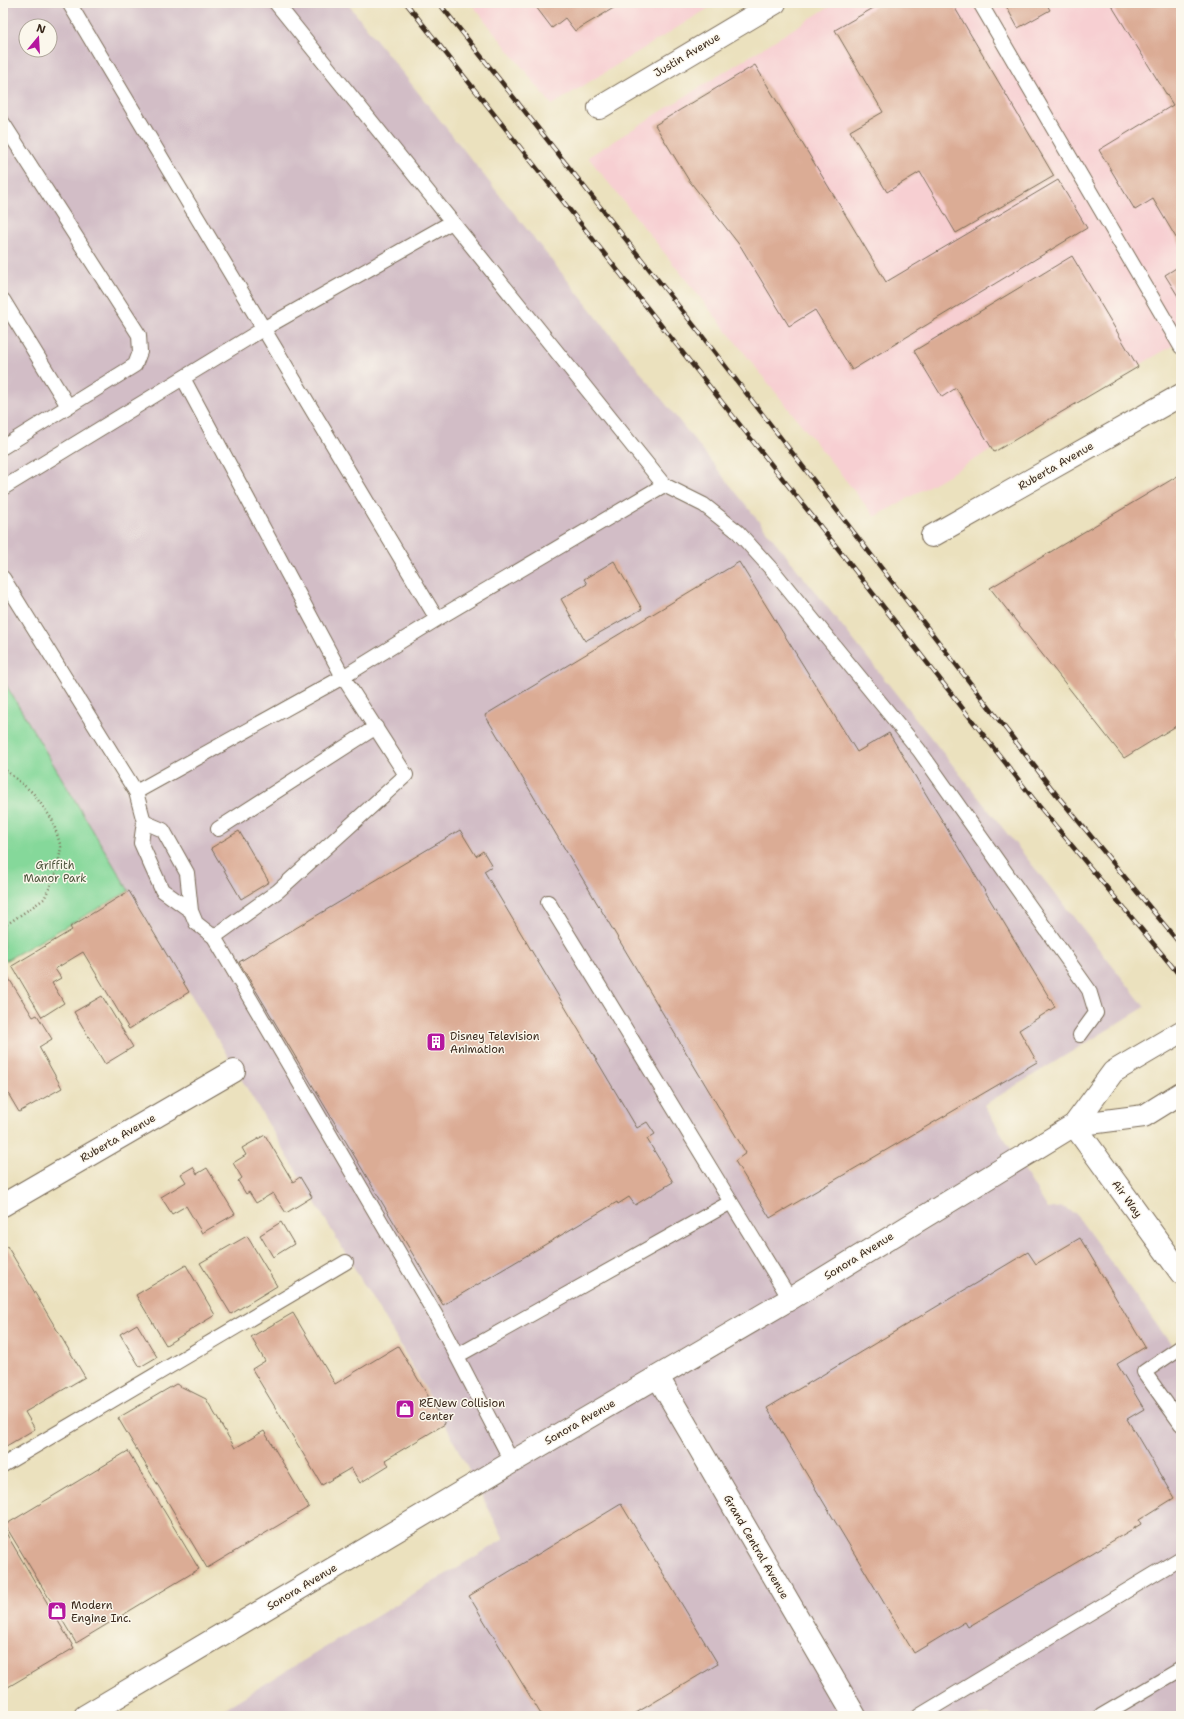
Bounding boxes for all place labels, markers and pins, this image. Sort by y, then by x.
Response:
place label: Disney Television Animation [450,1029,540,1057]
building icon: Disney Television Animation [425,1031,447,1053]
place label: RENew Collision Center [419,1396,505,1424]
shop icon: RENew Collision Center [394,1398,416,1420]
place label: Modern Engine Inc. [71,1598,131,1626]
shop icon: Modern Engine Inc. [46,1600,68,1622]

